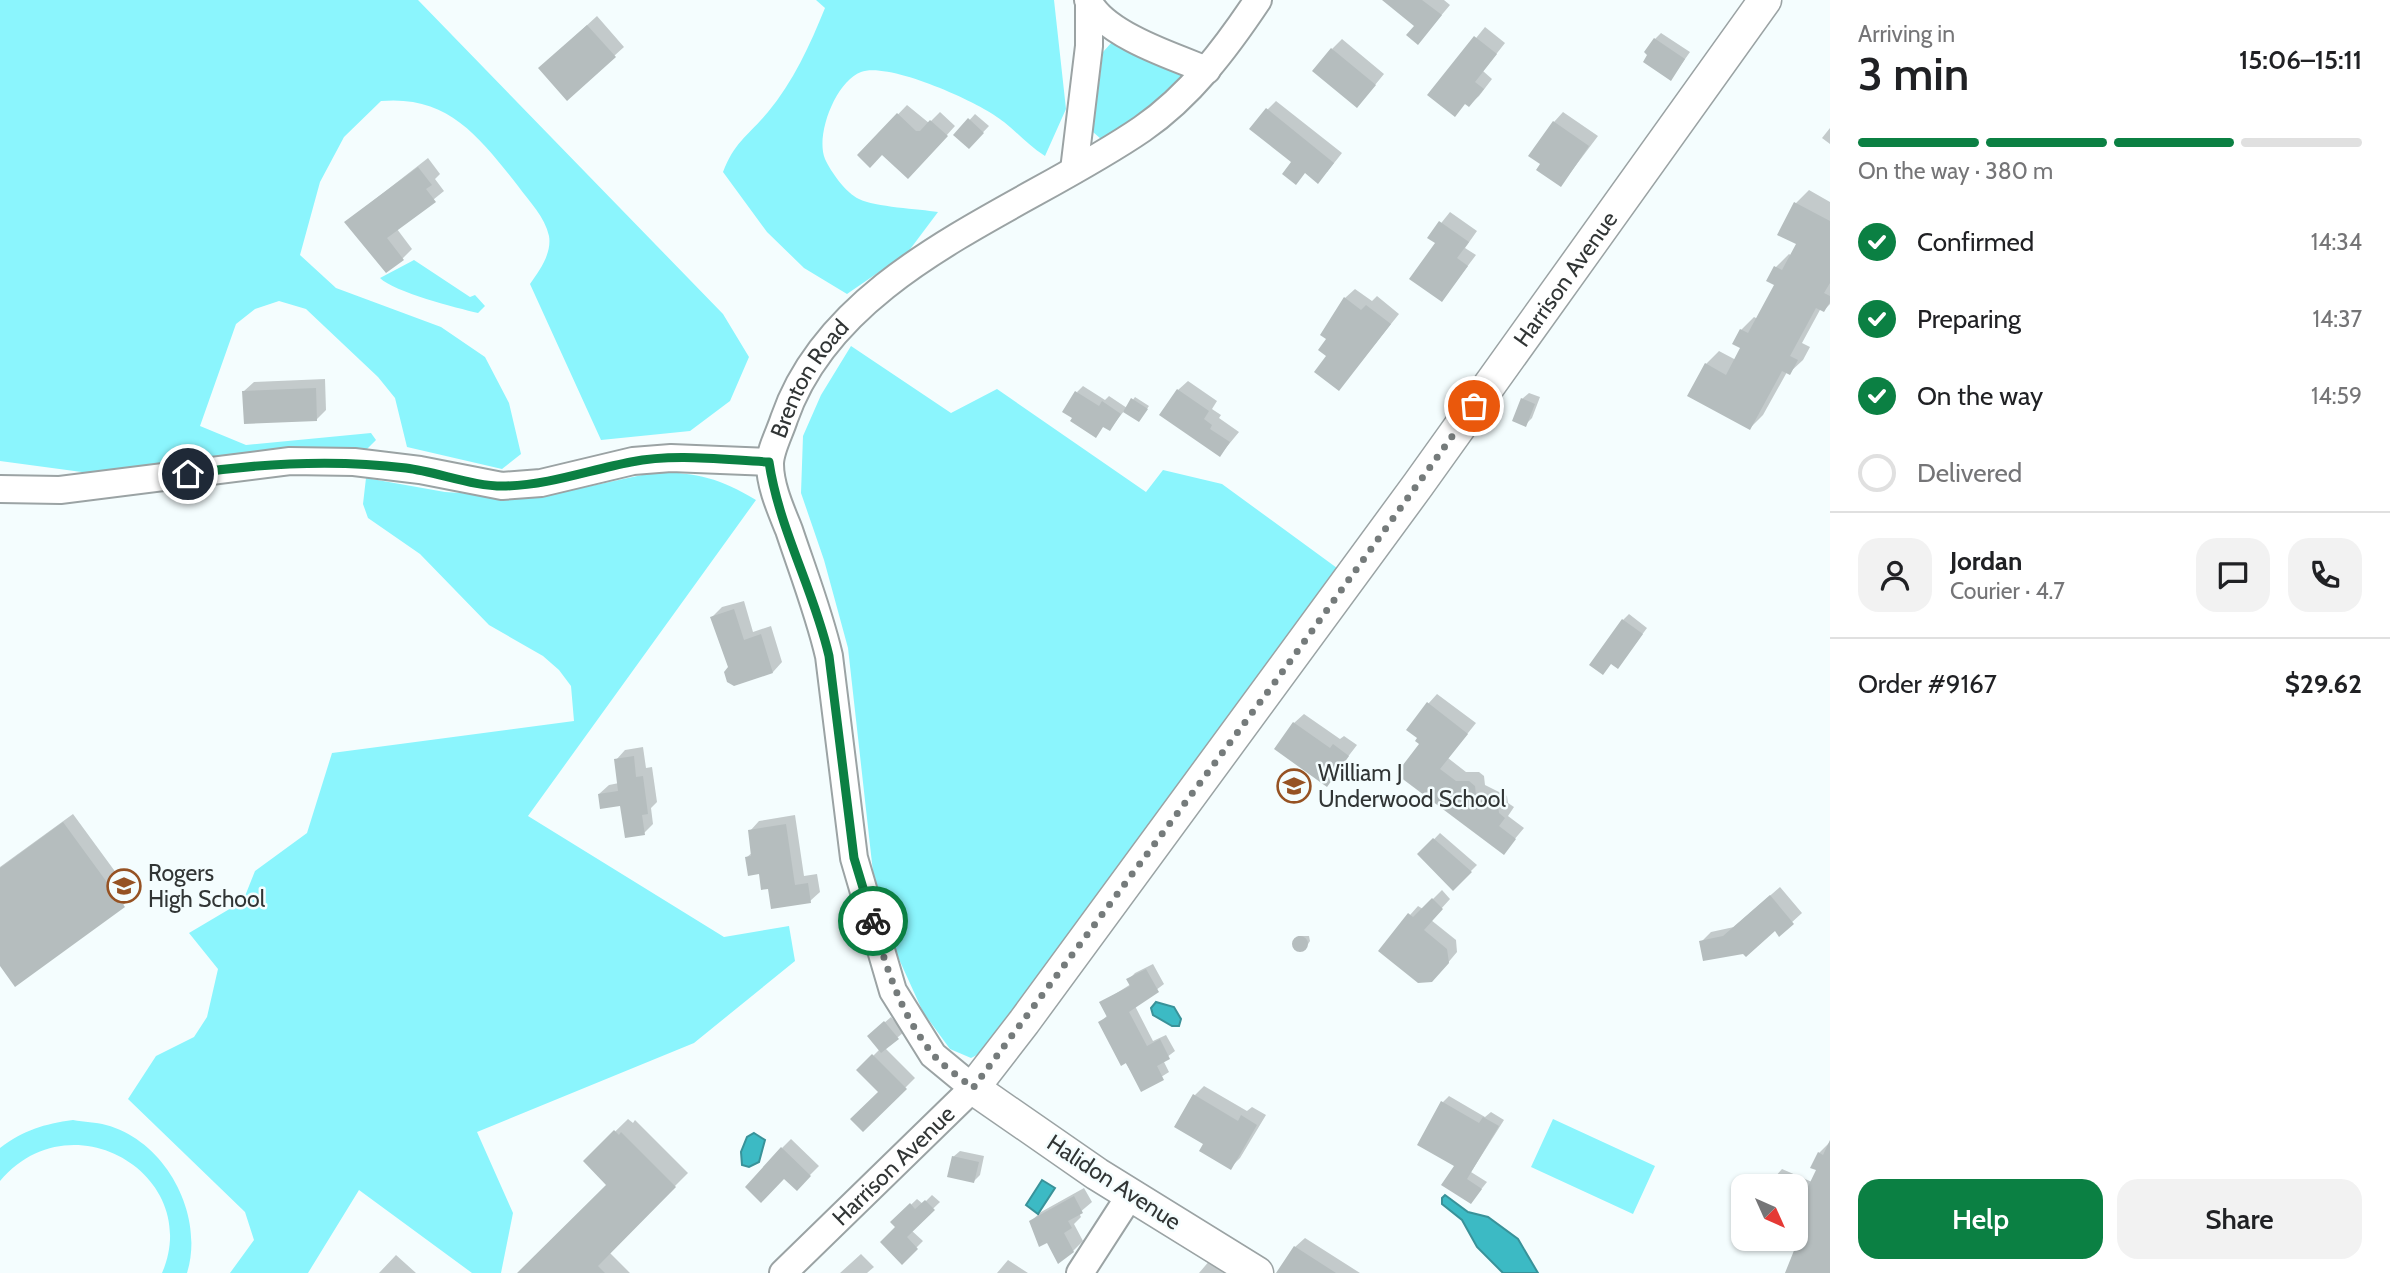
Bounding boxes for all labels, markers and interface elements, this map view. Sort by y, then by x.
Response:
text: Arriving in [1858,20,1955,48]
text: 15:06–15:11 [2239,44,2362,76]
text: 3 min [1858,46,1969,102]
text: On the way · 380 m [1858,157,2053,185]
street label: Harrison Avenue [1508,206,1623,352]
icon: check [1858,223,1896,261]
text: Confirmed [1917,226,2034,258]
text: 14:34 [2311,228,2362,256]
icon: check [1858,300,1896,338]
text: Preparing [1917,303,2021,335]
text: 14:37 [2312,305,2362,333]
street label: Brenton Road [764,313,854,442]
pin [1444,376,1504,436]
icon: check [1858,377,1896,415]
text: On the way [1917,380,2043,412]
text: 14:59 [2311,382,2362,410]
icon: bag [1455,387,1493,425]
pin [158,444,218,504]
icon: home [169,455,207,493]
text: Delivered [1917,457,2022,489]
button: person [1858,538,1932,612]
button: chat [2196,538,2270,612]
button: phone [2288,538,2362,612]
text: Jordan [1950,545,2022,577]
text: Courier · 4.7 [1950,577,2065,605]
text: Order #9167 [1858,668,1997,700]
text: $29.62 [2285,668,2362,700]
place label: William J Underwood School [1318,759,1506,813]
school or university icon: William J Underwood School [1275,767,1313,805]
place label: Rogers High School [148,859,266,913]
school or university icon: Rogers High School [105,867,143,905]
courier [838,886,908,956]
icon: bike [854,902,892,940]
street label: Harrison Avenue [826,1100,960,1231]
street label: Halidon Avenue [1042,1128,1186,1236]
north arrow [1731,1174,1808,1251]
map controls [1731,1174,1808,1251]
button: Help [1858,1179,2103,1259]
button: Share [2117,1179,2362,1259]

